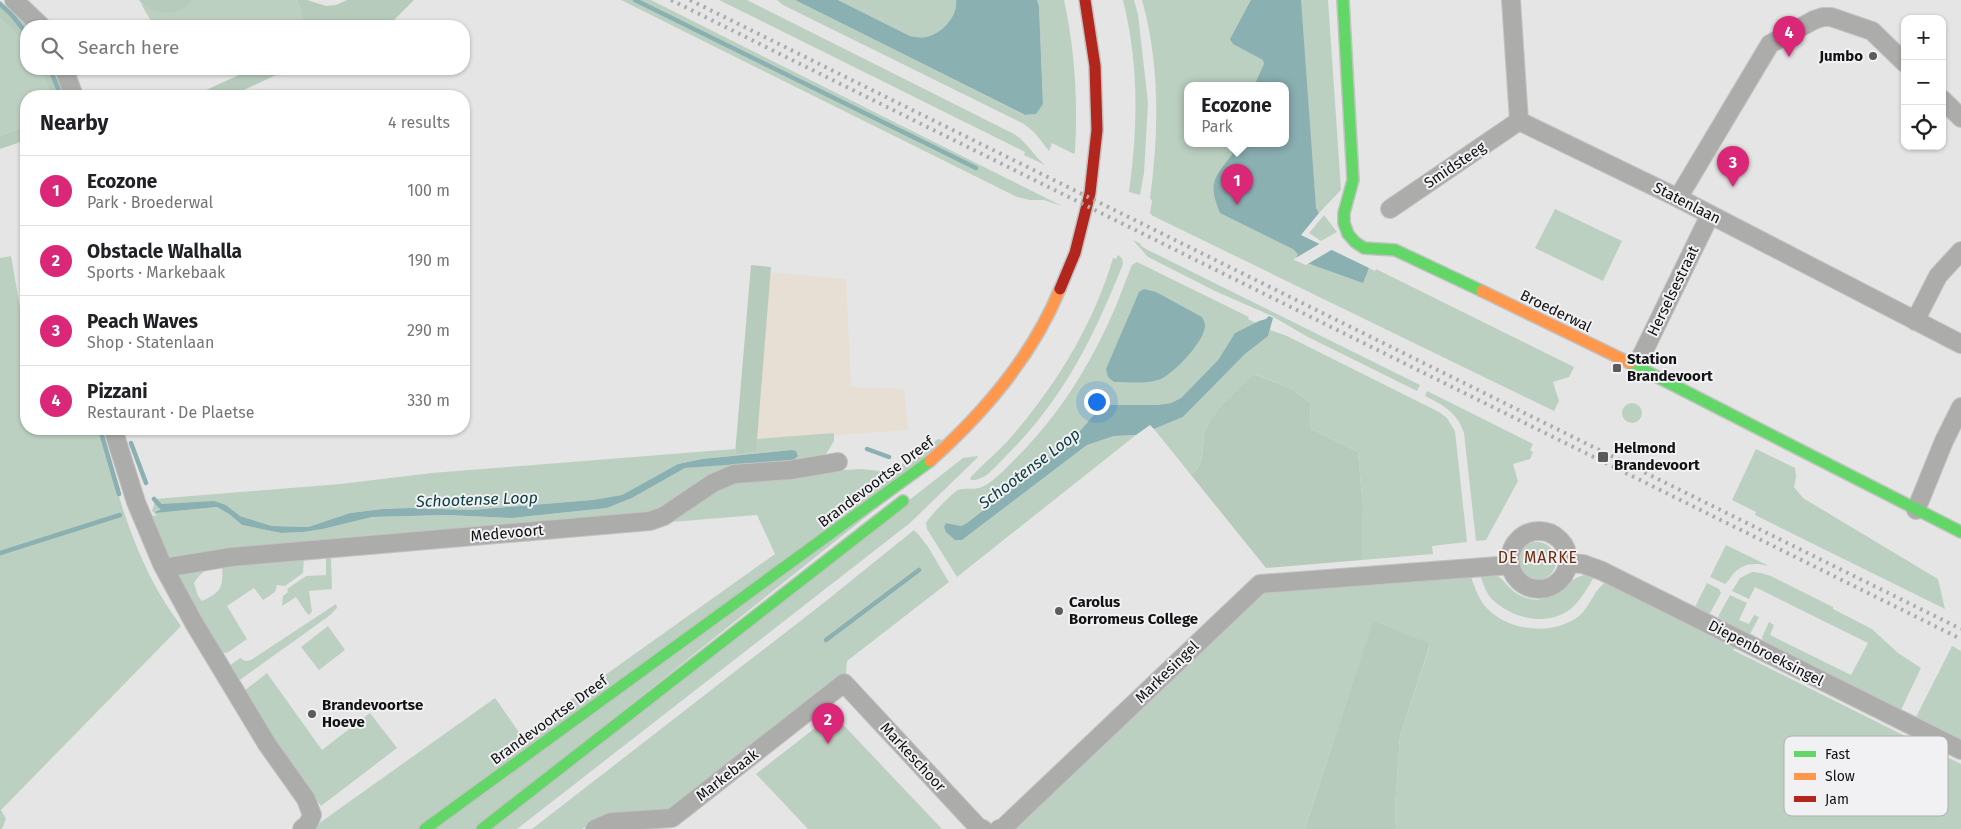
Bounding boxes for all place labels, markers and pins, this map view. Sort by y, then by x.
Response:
pin: 4 [1773,16,1805,57]
place label: Jumbo [1818,47,1863,65]
marker: Jumbo [1867,50,1879,62]
pin: 3 [1717,146,1749,187]
pin: 1 [1221,164,1253,205]
place label: Station Brandevoort [1627,350,1713,385]
marker: Station Brandevoort [1611,362,1623,374]
place label: Helmond Brandevoort [1614,439,1700,474]
marker: Helmond Brandevoort [1596,450,1610,464]
place label: Carolus Borromeus College [1069,593,1198,628]
marker: Carolus Borromeus College [1053,605,1065,617]
place label: Brandevoortse Hoeve [322,696,423,731]
pin: 2 [812,703,844,744]
marker: Brandevoortse Hoeve [306,708,318,720]

